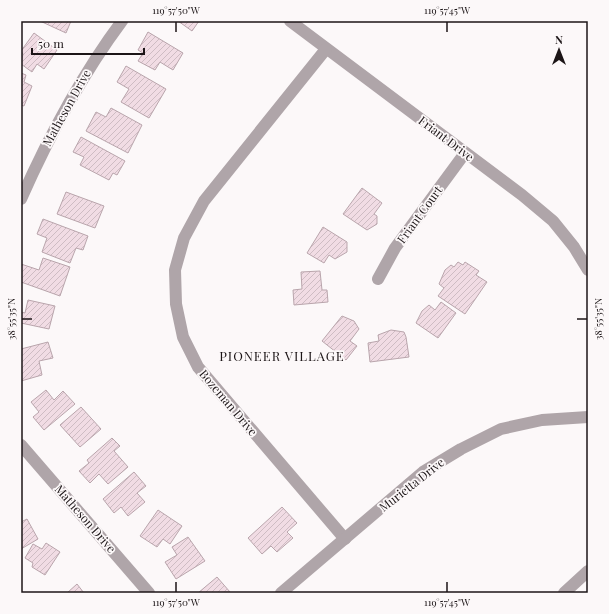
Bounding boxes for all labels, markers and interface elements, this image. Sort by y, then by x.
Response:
text: 119°57'50"W [152,3,201,17]
text: 119°57'45"W [424,3,471,17]
scale bar [32,30,144,56]
north arrow [539,30,579,70]
text: N [555,32,563,47]
text: 50 m [38,35,64,51]
street label: Matheson Drive [38,66,94,149]
street label: Friant Drive [416,112,477,164]
street label: Friant Court [393,182,446,246]
text: 38°55'35"N [4,298,18,340]
text: 38°55'35"N [591,298,605,340]
district label: PIONEER VILLAGE [219,347,345,364]
street label: Bozeman Drive [196,366,261,439]
street label: Murietta Drive [376,454,447,515]
street label: Matheson Drive [52,481,120,556]
text: 119°57'50"W [152,595,201,609]
text: 119°57'45"W [424,595,471,609]

